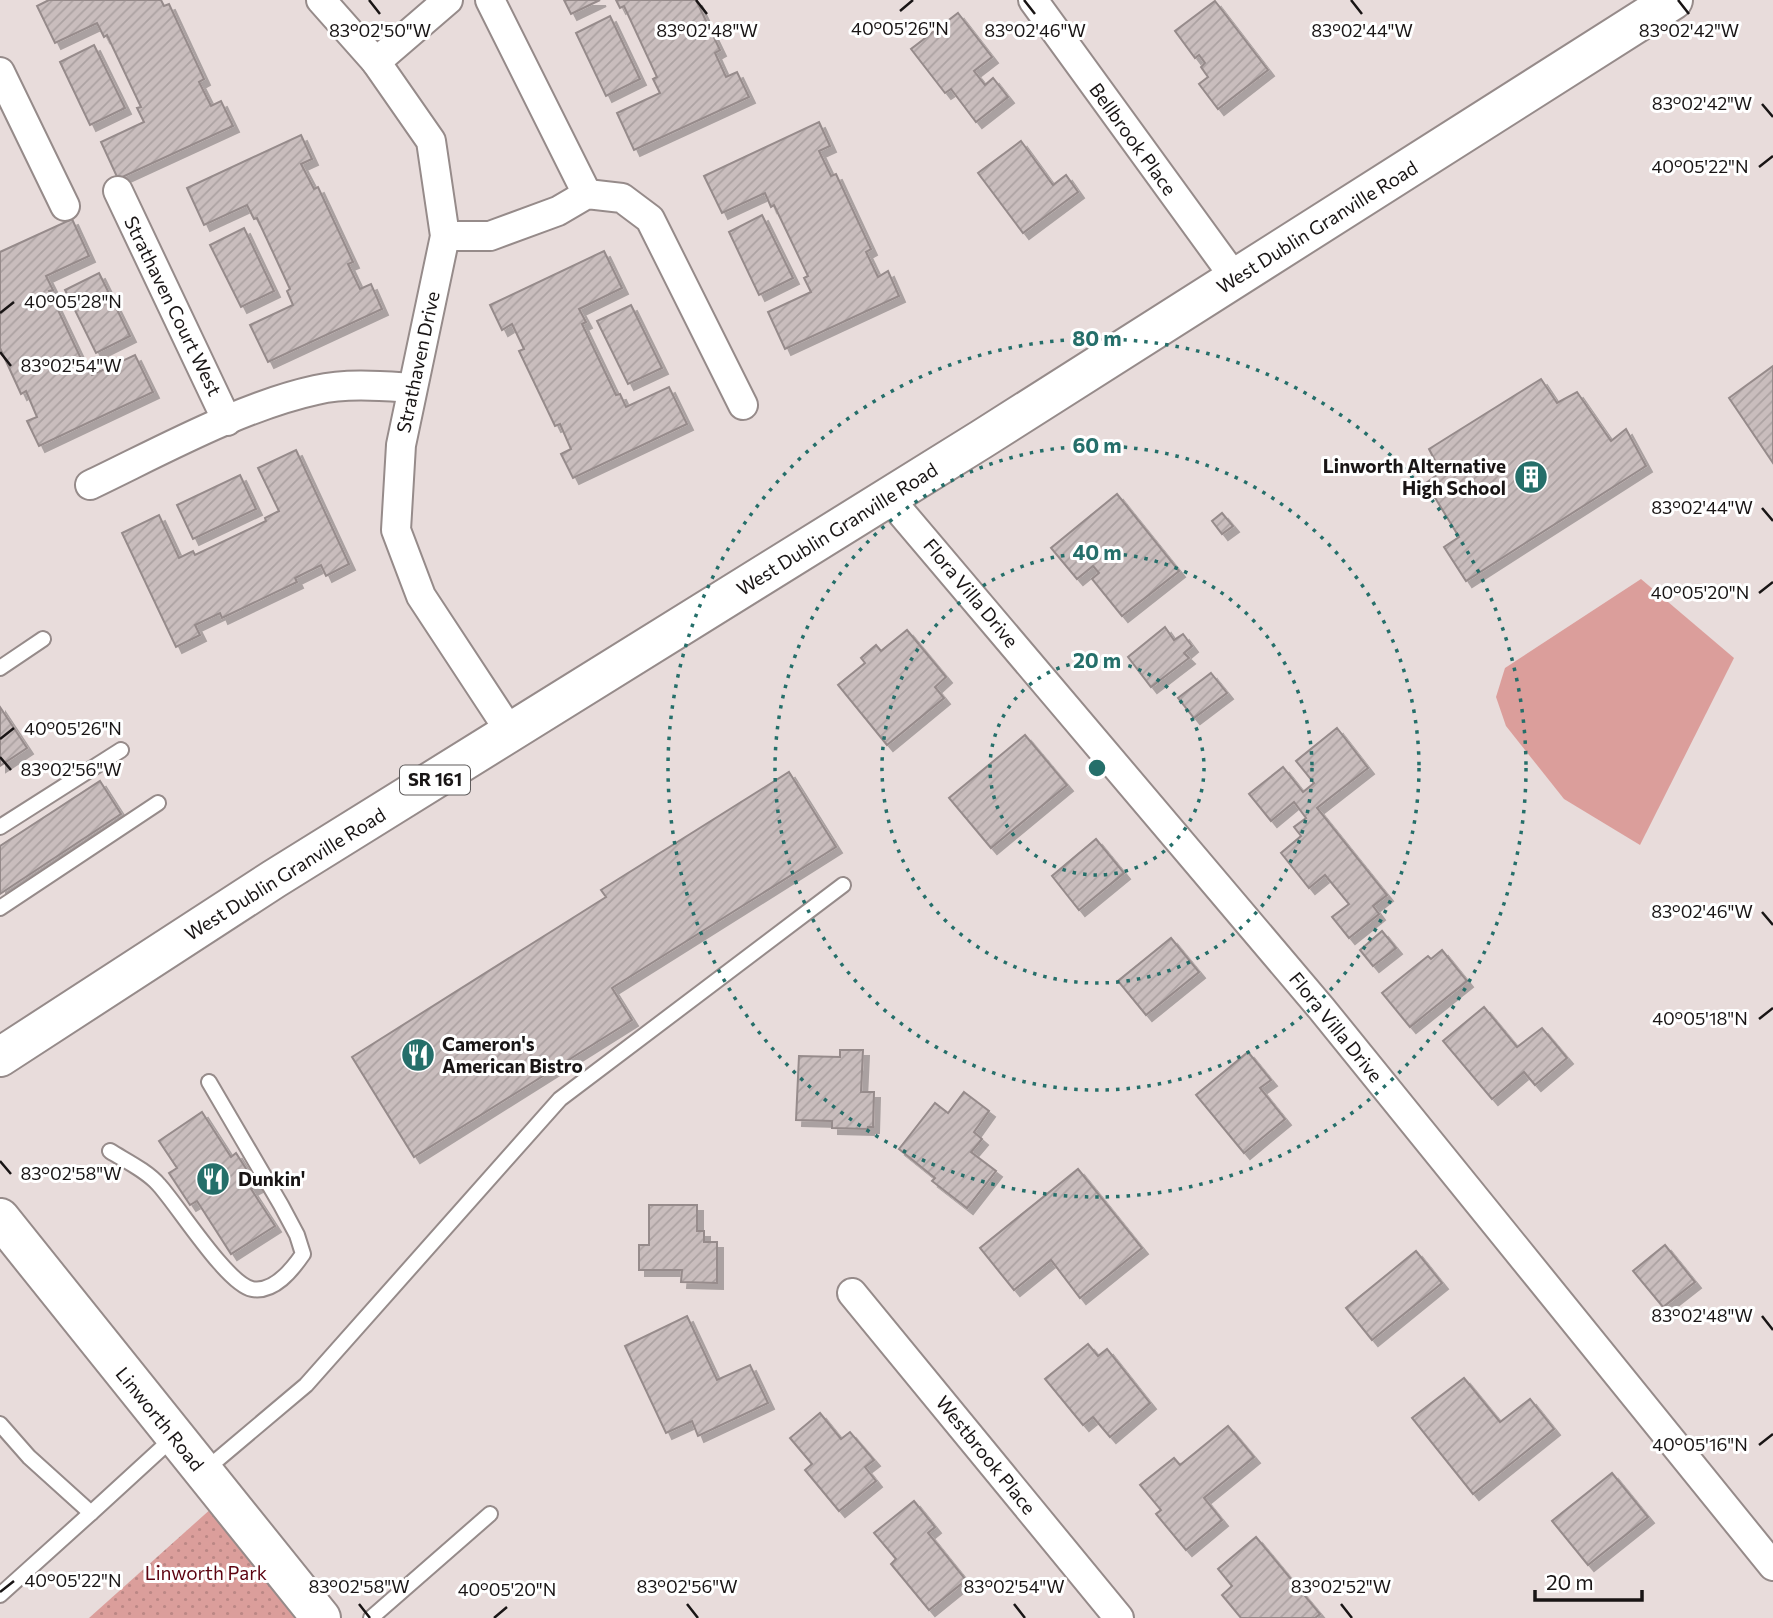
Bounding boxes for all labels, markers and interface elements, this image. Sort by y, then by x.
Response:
text: 40°05'26"N [851,17,949,39]
text: 83°02'50"W [329,19,431,41]
text: 83°02'48"W [656,19,758,41]
text: 83°02'46"W [984,19,1086,41]
text: 83°02'44"W [1311,19,1413,41]
text: 83°02'42"W [1639,19,1739,41]
street label: Bellbrook Place [1085,78,1182,199]
text: 83°02'42"W [1652,92,1752,114]
street label: West Dublin Granville Road [1212,155,1421,298]
text: 40°05'22"N [1652,155,1748,177]
street label: Strathaven Court West [120,212,227,399]
street label: Strathaven Drive [391,289,444,435]
text: 40°05'28"N [24,290,122,312]
text: 80 m [1072,325,1122,350]
text: 83°02'54"W [20,354,122,376]
text: 60 m [1072,432,1122,457]
place label: Linworth Alternative High School [1323,454,1506,499]
street label: West Dublin Granville Road [732,457,941,600]
building icon: Linworth Alternative High School [1512,458,1550,496]
text: 83°02'44"W [1651,496,1753,518]
street label: Flora Villa Drive [919,534,1024,652]
text: 40 m [1072,539,1122,564]
text: 40°05'20"N [1651,581,1749,603]
text: 20 m [1073,647,1121,672]
text: 40°05'26"N [24,717,122,739]
centre of rings [1085,756,1109,780]
text: 83°02'56"W [20,758,122,780]
road number: SR 161 [400,766,470,794]
street label: West Dublin Granville Road [180,802,389,945]
text: 83°02'46"W [1651,900,1753,922]
street label: Flora Villa Drive [1285,967,1388,1086]
text: 40°05'18"N [1652,1007,1748,1029]
place label: Cameron's American Bistro [442,1032,583,1077]
restaurant icon: Cameron's American Bistro [399,1036,437,1074]
restaurant icon: Dunkin' [194,1160,232,1198]
text: 83°02'58"W [20,1162,122,1184]
place label: Dunkin' [238,1167,305,1190]
text: 83°02'48"W [1651,1304,1753,1326]
street label: Linworth Road [112,1362,209,1475]
street label: Westbrook Place [932,1391,1041,1519]
text: 40°05'16"N [1652,1433,1748,1455]
scale bar [1535,1558,1642,1602]
park label: Linworth Park [145,1561,267,1584]
text: 40°05'22"N [25,1569,121,1591]
text: 20 m [1546,1569,1594,1594]
text: 83°02'58"W [308,1575,410,1597]
text: 83°02'56"W [636,1575,738,1597]
text: 83°02'54"W [963,1575,1065,1597]
text: 83°02'52"W [1291,1575,1391,1597]
text: 40°05'20"N [458,1578,556,1600]

